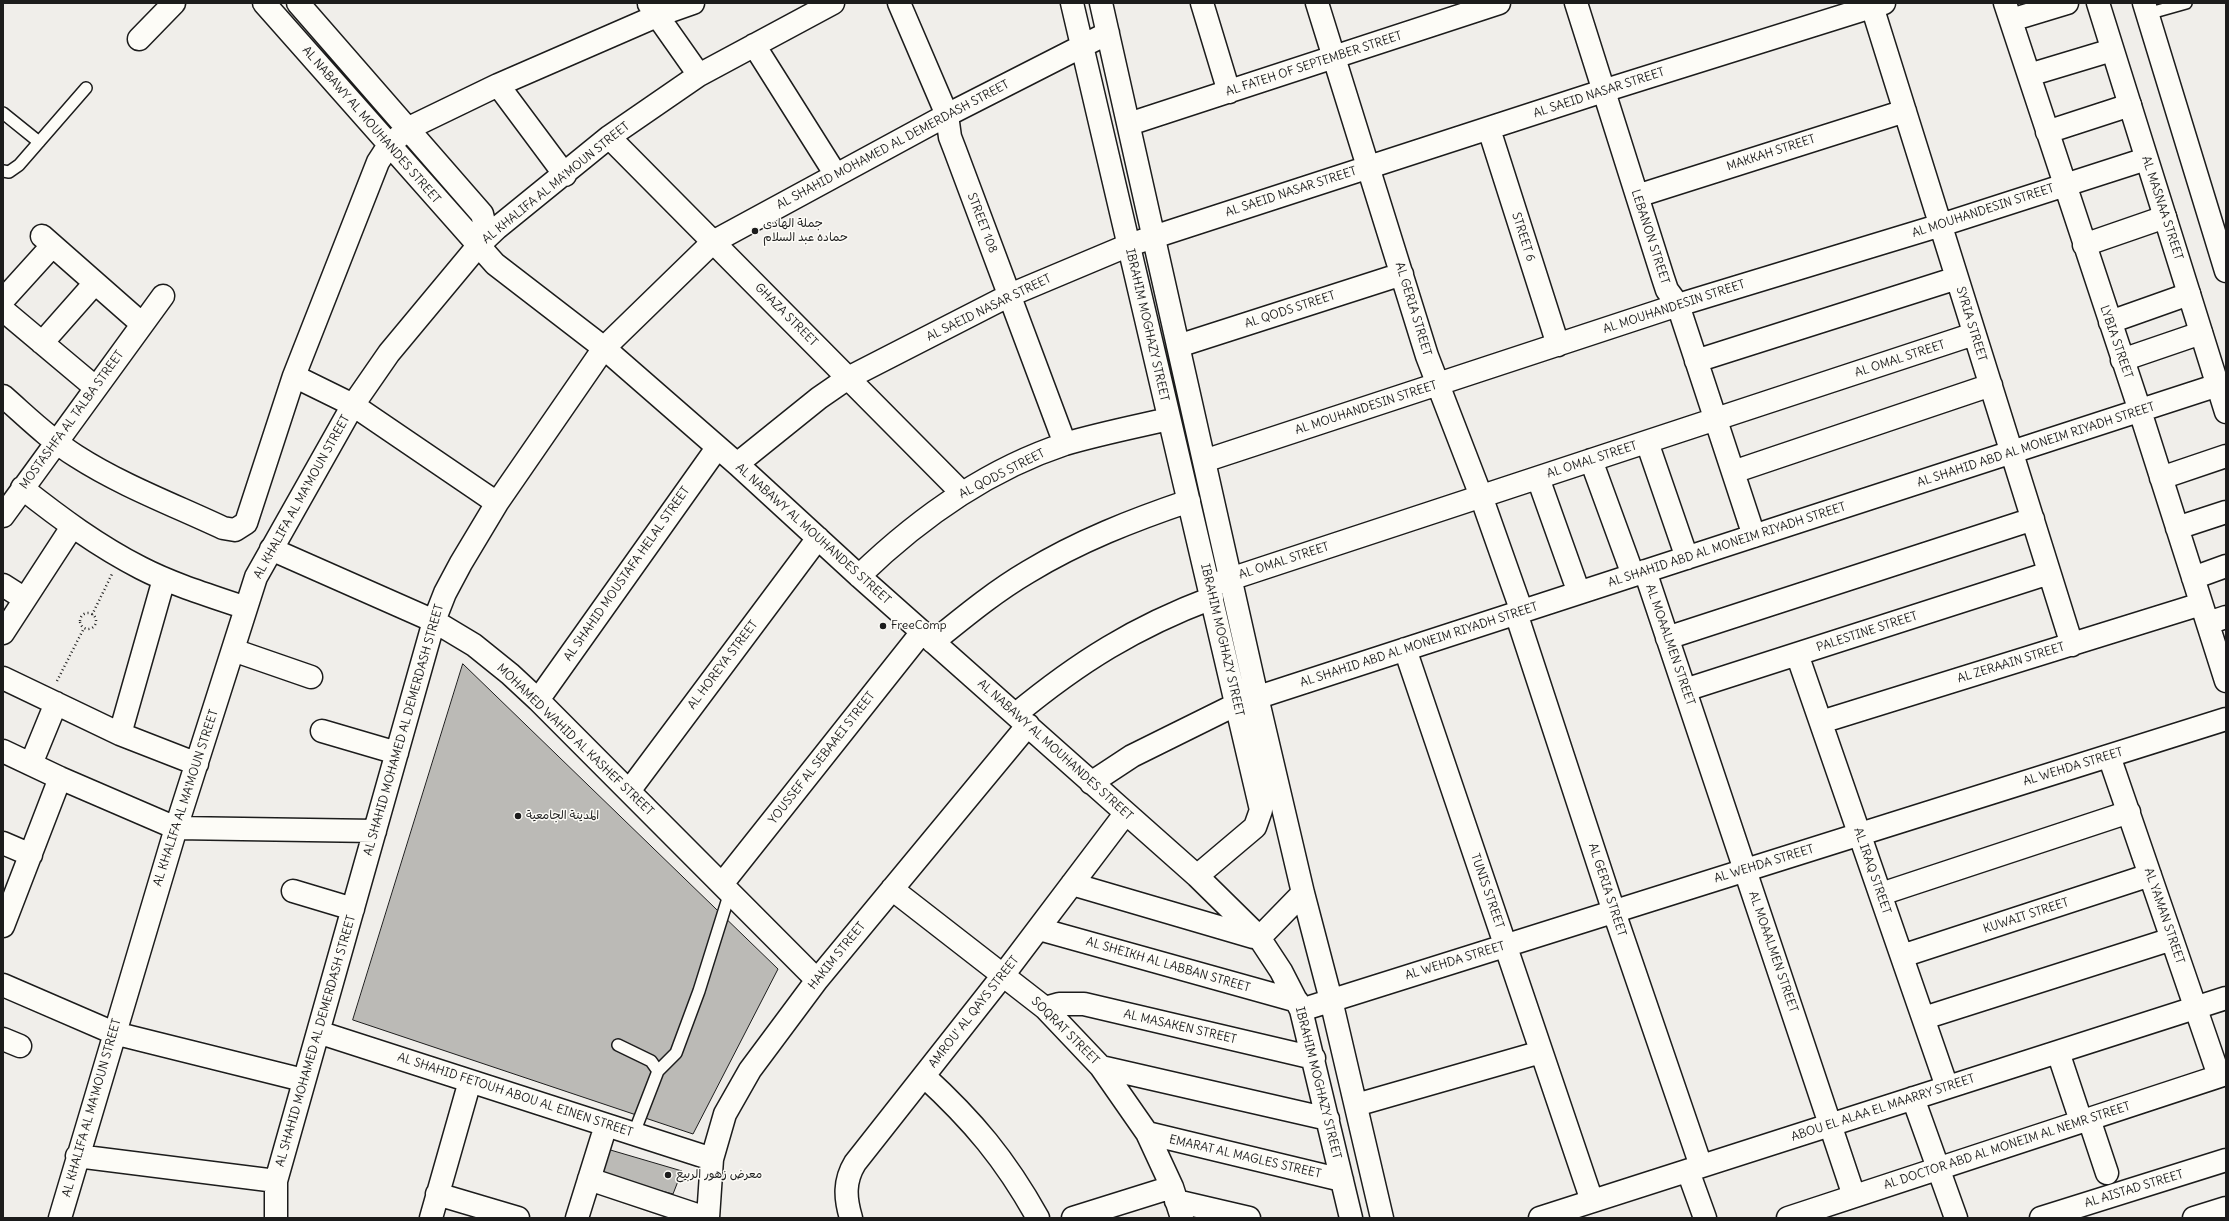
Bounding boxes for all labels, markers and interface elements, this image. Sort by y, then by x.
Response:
street label: AL FATEH OF SEPTEMBER STREET [1224,29,1404,99]
street label: AL NABAWY AL MOUHANDES STREET [299,43,443,207]
street label: AL SAEID NASAR STREET [1532,65,1666,121]
street label: AL SHAHID MOHAMED AL DEMERDASH STREET [774,77,1012,213]
street label: AL KHALIFA AL MA'MOUN STREET [480,119,632,247]
street label: MAKKAH STREET [1725,132,1817,174]
street label: AL MASNAA STREET [2138,154,2186,262]
street label: AL SAEID NASAR STREET [1224,164,1358,220]
street label: AL MOUHANDESIN STREET [1910,181,2056,241]
street label: LEBANON STREET [1628,188,1672,286]
street label: STREET 108 [964,191,1000,255]
street label: STREET 6 [1508,211,1538,263]
place label: جملة الهادى حماده عبد السلام [763,217,847,245]
marker: جملة الهادى حماده عبد السلام [750,226,760,236]
street label: IBRAHIM MOGHAZY STREET [1122,247,1172,403]
street label: AL GERIA STREET [1392,260,1434,358]
street label: AL SAEID NASAR STREET [924,272,1054,344]
street label: AL MOUHANDESIN STREET [1601,277,1747,337]
street label: GHAZA STREET [751,280,821,350]
street label: SYRIA STREET [1953,285,1989,363]
street label: AL QODS STREET [1243,289,1337,331]
street label: LYBIA STREET [2097,303,2135,381]
street label: AL OMAL STREET [1853,338,1947,380]
street label: MOSTASHFA AL TALBA STREET [17,348,127,492]
street label: AL MOUHANDESIN STREET [1293,378,1439,438]
street label: AL SHAHID ABD AL MONEIM RIYADH STREET [1915,400,2157,490]
street label: AL KHALIFA AL MA'MOUN STREET [251,413,353,581]
street label: AL OMAL STREET [1545,439,1639,481]
street label: AL QODS STREET [957,446,1047,502]
street label: AL NABAWY AL MOUHANDES STREET [733,461,893,607]
street label: AL SHAHID MOUSTAFA HELAL STREET [561,484,693,664]
street label: AL SHAHID ABD AL MONEIM RIYADH STREET [1606,500,1848,590]
street label: AL OMAL STREET [1237,540,1331,582]
street label: IBRAHIM MOGHAZY STREET [1197,562,1247,718]
street label: AL MOAALMEN STREET [1643,583,1697,707]
street label: AL SHAHID ABD AL MONEIM RIYADH STREET [1298,600,1540,690]
street label: AL SHAHID MOHAMED AL DEMERDASH STREET [361,603,447,857]
street label: PALESTINE STREET [1815,609,1919,655]
street label: AL HOREYA STREET [685,618,761,712]
place label: FreeComp [891,619,947,633]
marker: FreeComp [878,621,888,631]
street label: AL ZERAAIN STREET [1956,640,2066,686]
street label: MOHAMED WAHID AL KASHEF STREET [494,661,656,819]
street label: AL NABAWY AL MOUHANDES STREET [975,677,1135,823]
street label: YOUSSEF AL SEBAAEI STREET [766,689,878,827]
street label: AL KHALIFA AL MA'MOUN STREET [151,708,221,888]
street label: AL WEHDA STREET [2021,745,2125,789]
place label: المدينة الجامعية [526,809,599,823]
marker: المدينة الجامعية [513,811,523,821]
street label: AL IRAQ STREET [1850,826,1894,916]
street label: AL GERIA STREET [1585,842,1629,938]
street label: AL WEHDA STREET [1712,842,1816,886]
street label: TUNIS STREET [1467,852,1507,930]
street label: AL YAMAN STREET [2141,866,2187,966]
street label: AL MOAALMEN STREET [1746,890,1800,1014]
street label: KUWAIT STREET [1981,895,2071,937]
street label: AL SHAHID MOHAMED AL DEMERDASH STREET [273,914,359,1168]
street label: HAKIM STREET [805,919,869,993]
street label: AL SHEIKH AL LABBAN STREET [1084,935,1252,995]
street label: AL WEHDA STREET [1403,939,1507,983]
street label: AMROU' AL QAYS STREET [926,953,1022,1071]
street label: SOQRAT STREET [1028,994,1102,1068]
street label: IBRAHIM MOGHAZY STREET [1292,1006,1344,1160]
street label: AL MASAKEN STREET [1122,1007,1238,1047]
street label: AL KHALIFA AL MA'MOUN STREET [60,1017,124,1199]
street label: AL SHAHID FETOUH ABOU AL EINEN STREET [395,1050,635,1140]
street label: ABOU EL ALAA EL MAARRY STREET [1789,1071,1977,1145]
street label: AL DOCTOR ABD AL MONEIM AL NEMR STREET [1882,1099,2132,1193]
street label: EMARAT AL MAGLES STREET [1168,1132,1322,1182]
street label: AL AISTAD STREET [2083,1167,2185,1211]
place label: معرض زهور الربيع [676,1168,762,1182]
marker: معرض زهور الربيع [663,1170,673,1180]

